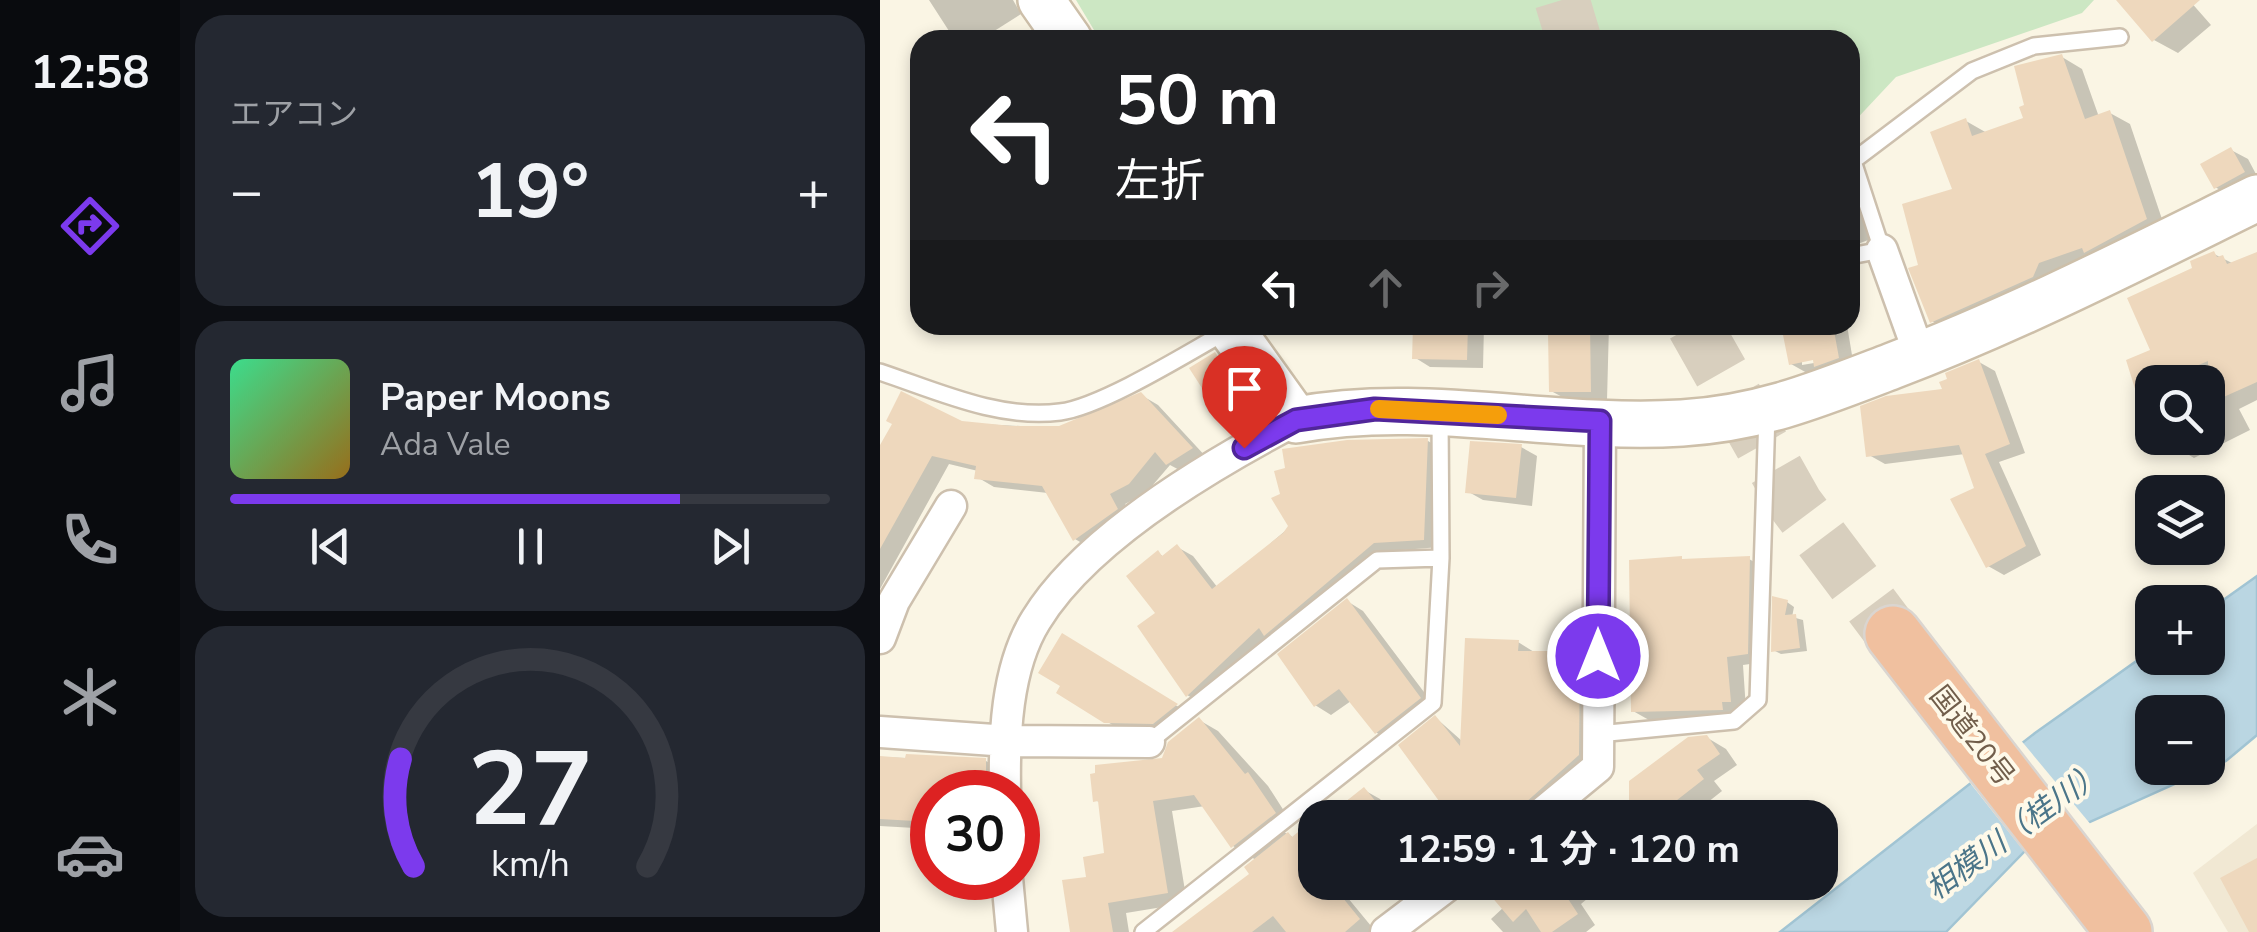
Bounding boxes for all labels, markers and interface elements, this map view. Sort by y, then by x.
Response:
text: 12:58 [30,43,150,104]
text: 50 m [1115,53,1279,149]
icon: left [950,70,1080,200]
text: エアコン [230,93,358,136]
text: 19° [471,141,589,243]
text: 左折 [1115,151,1205,212]
text: − [230,154,263,229]
text: + [797,154,830,229]
icon: directions [55,191,125,261]
icon: left [1253,260,1308,315]
icon: ahead [1358,260,1413,315]
icon: right [1463,260,1518,315]
pin [1202,346,1287,449]
icon: music [55,348,125,418]
icon: arrive [1217,361,1272,416]
map controls [2135,365,2225,785]
button: search [2135,365,2225,455]
text: Paper Moons [380,372,611,423]
text: Ada Vale [380,423,511,466]
button: layers [2135,475,2225,565]
icon: phone [55,505,125,575]
icon: previous [303,519,358,574]
icon: pause [503,519,558,574]
icon: next [703,519,758,574]
button: + [2135,585,2225,675]
position arrow [1546,604,1650,708]
icon: climate [55,662,125,732]
street label: 国道20号 [1921,678,2023,794]
button: − [2135,695,2225,785]
text: 27 [468,719,592,861]
water label: 相模川（桂川） [1918,753,2112,909]
speed limit sign: 30 [910,770,1040,900]
icon: car [55,819,125,889]
text: 12:59 · 1 分 · 120 m [1396,824,1740,875]
text: km/h [491,840,569,889]

